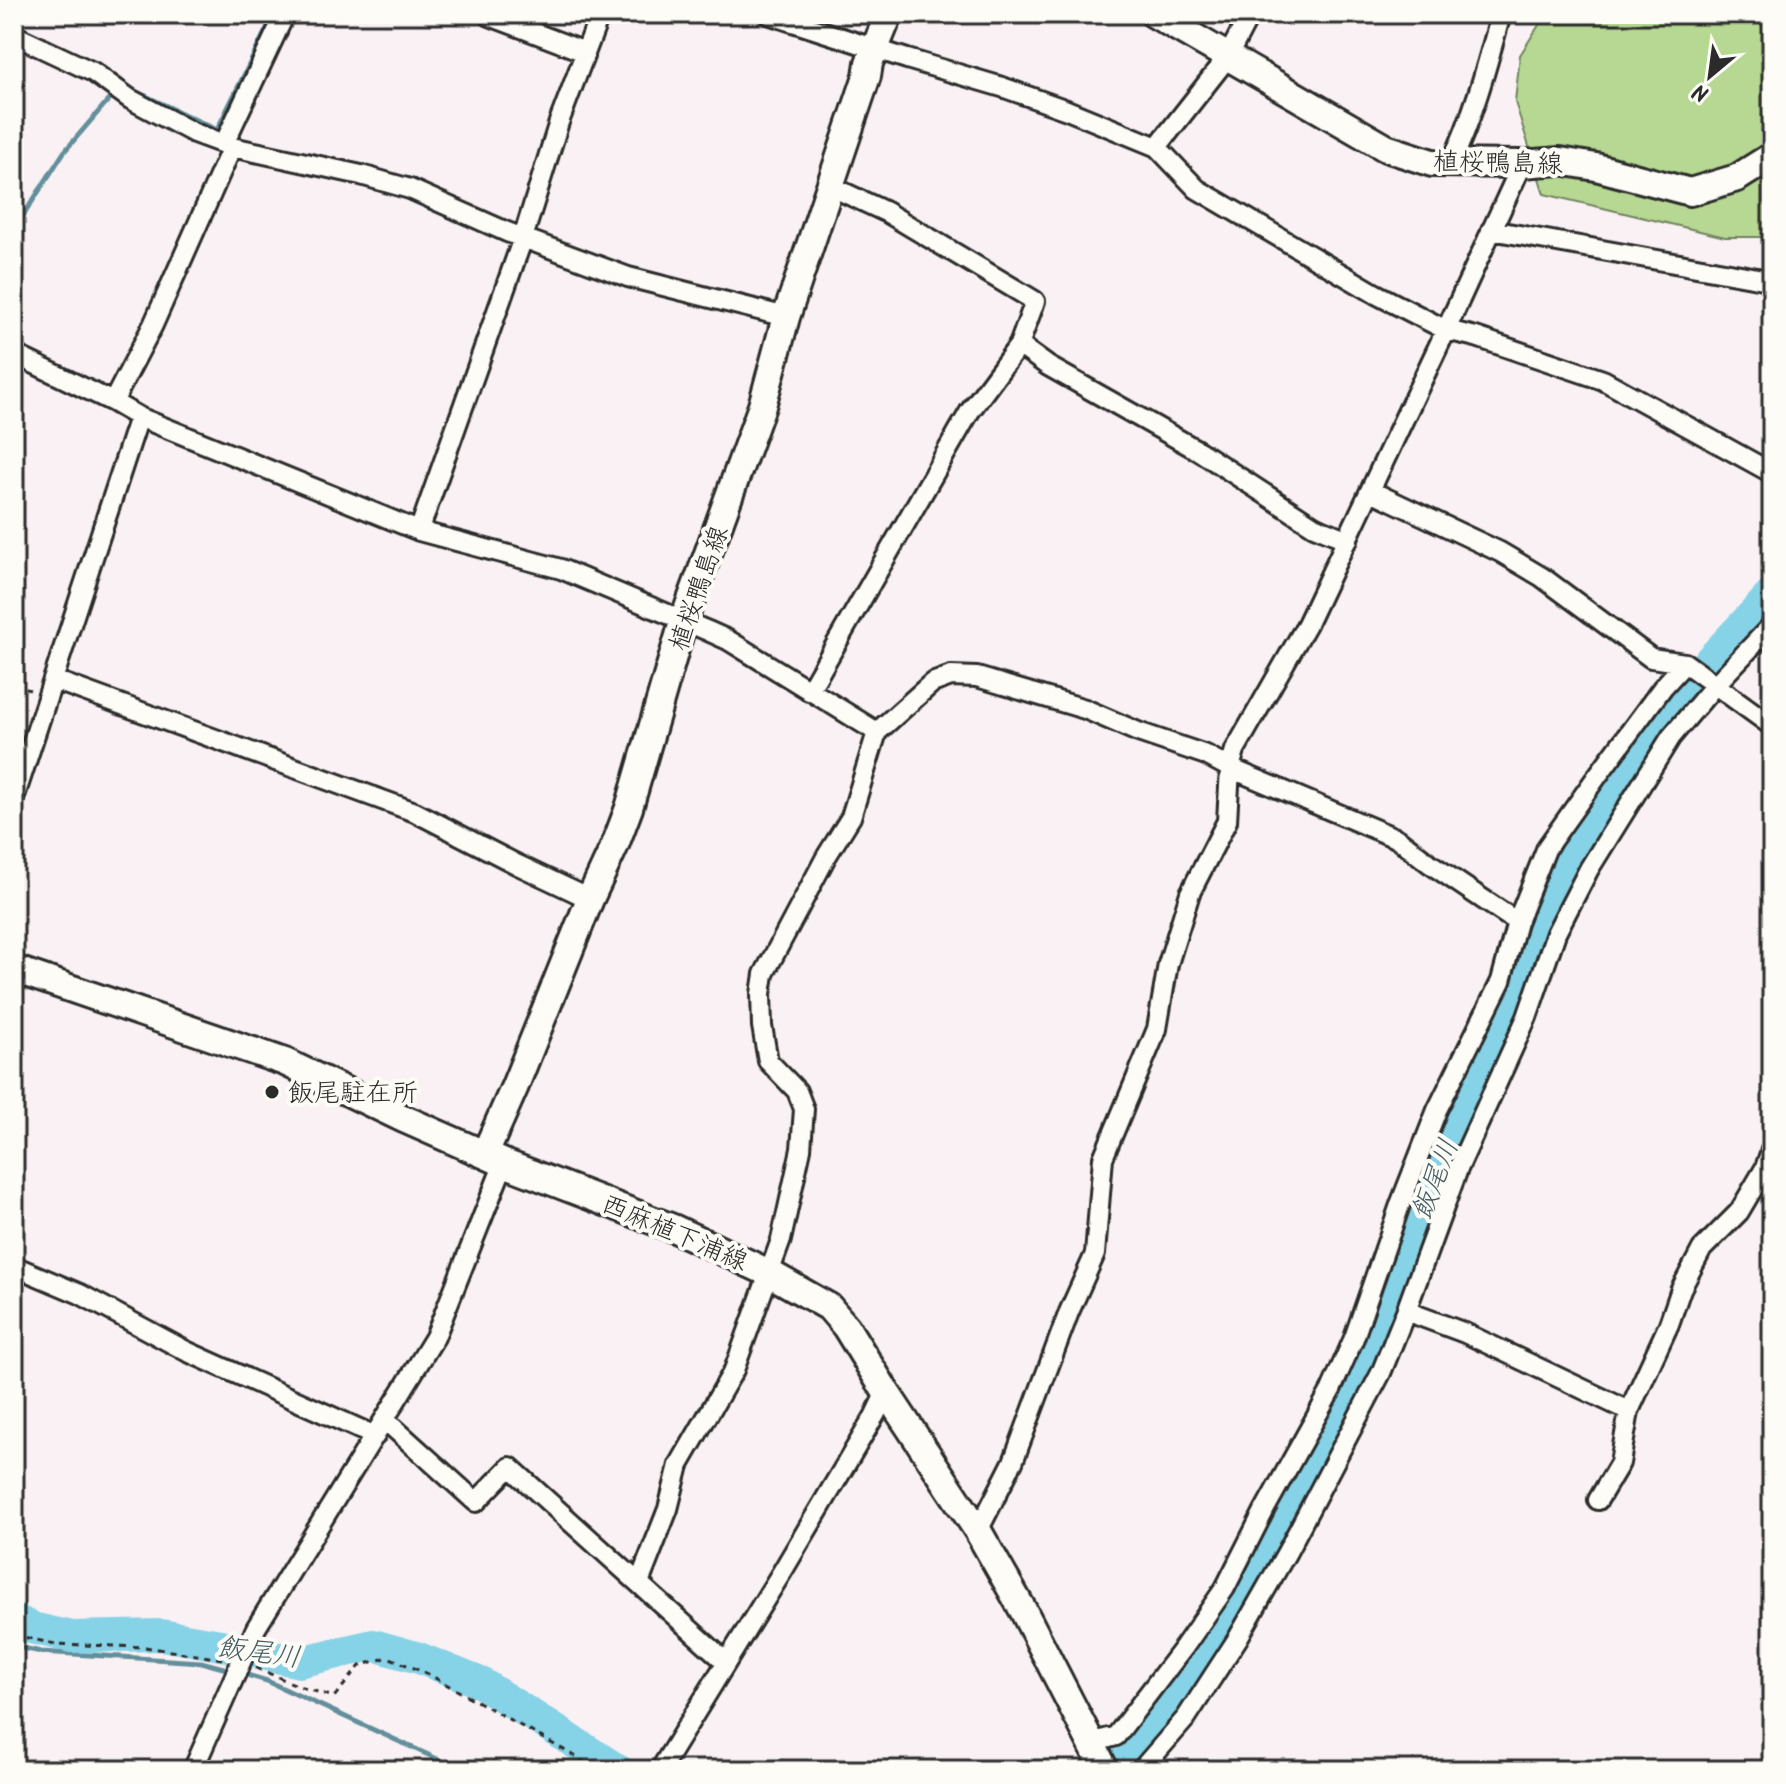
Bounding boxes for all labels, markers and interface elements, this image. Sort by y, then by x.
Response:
north arrow [1670,36,1750,116]
text: N [1687,73,1716,110]
street label: 植桜鴨島線 [1433,142,1563,186]
street label: 植桜鴨島線 [659,520,741,657]
place label: 飯尾駐在所 [288,1073,418,1115]
marker: 飯尾駐在所 [263,1083,281,1101]
water label: 飯尾川 [1400,1133,1472,1227]
street label: 西麻植下浦線 [594,1184,754,1284]
water label: 飯尾川 [214,1625,303,1682]

